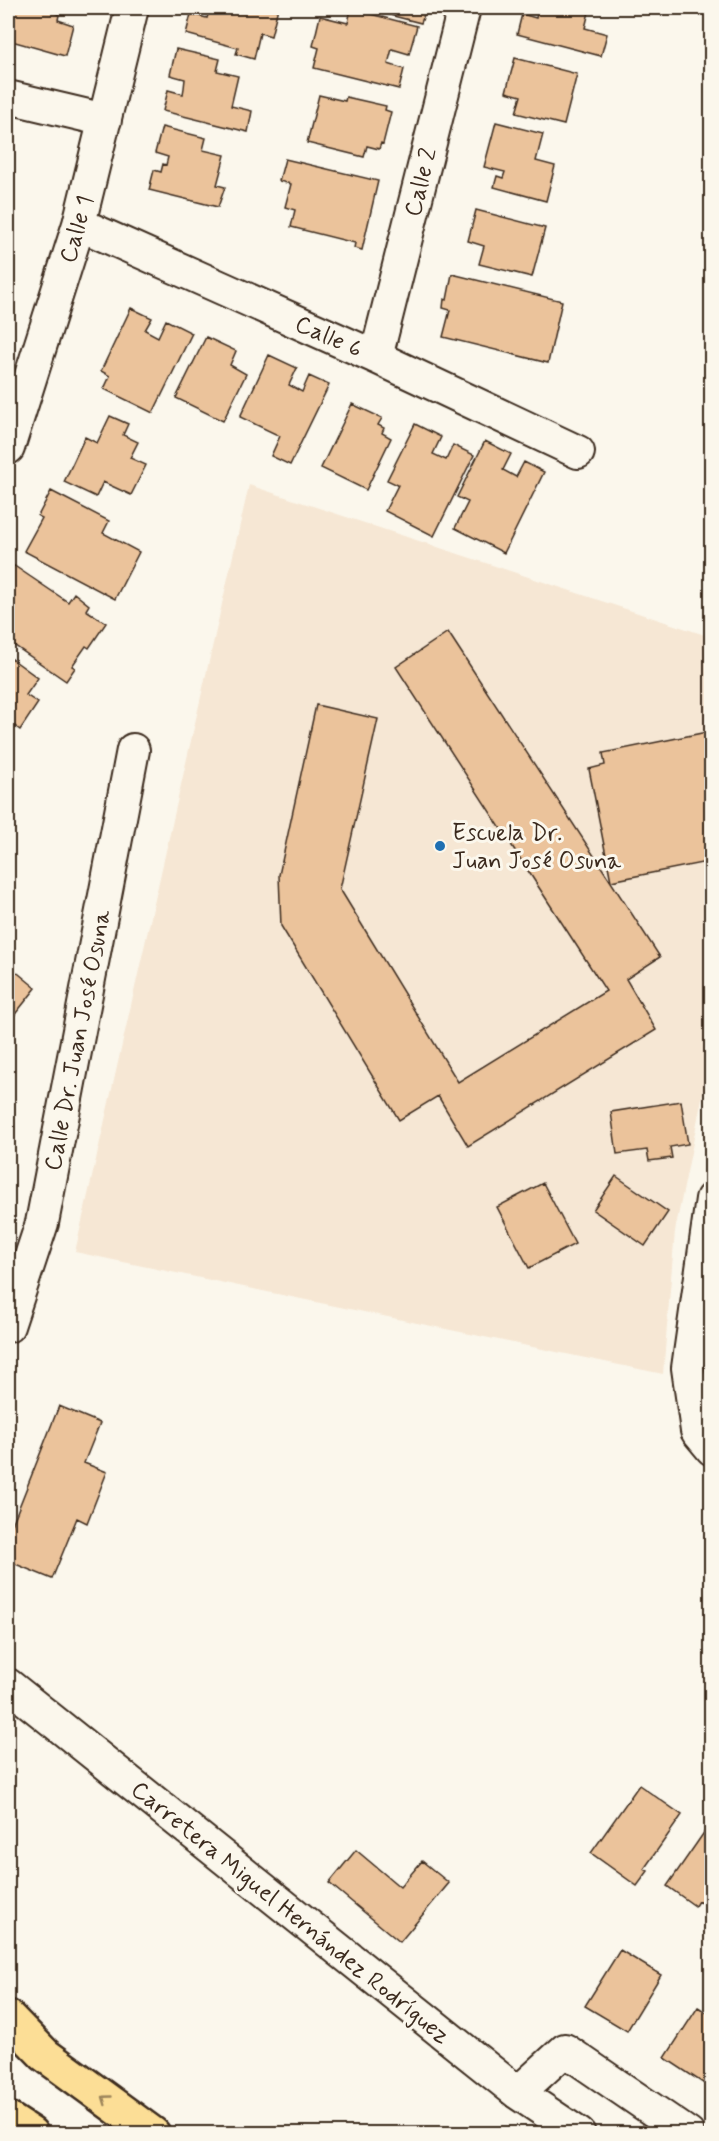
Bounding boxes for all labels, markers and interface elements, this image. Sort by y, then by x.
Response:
street label: Calle 2 [398,144,445,220]
street label: Calle 1 [53,192,102,267]
street label: Calle 6 [290,309,367,366]
place label: Escuela Dr. Juan José Osuna [452,818,622,877]
marker: Escuela Dr. Juan José Osuna [433,839,447,853]
street label: Calle Dr. Juan José Osuna [38,907,119,1173]
street label: Carretera Miguel Hernández Rodríguez [124,1775,456,2052]
one-way arrow [101,2095,112,2106]

